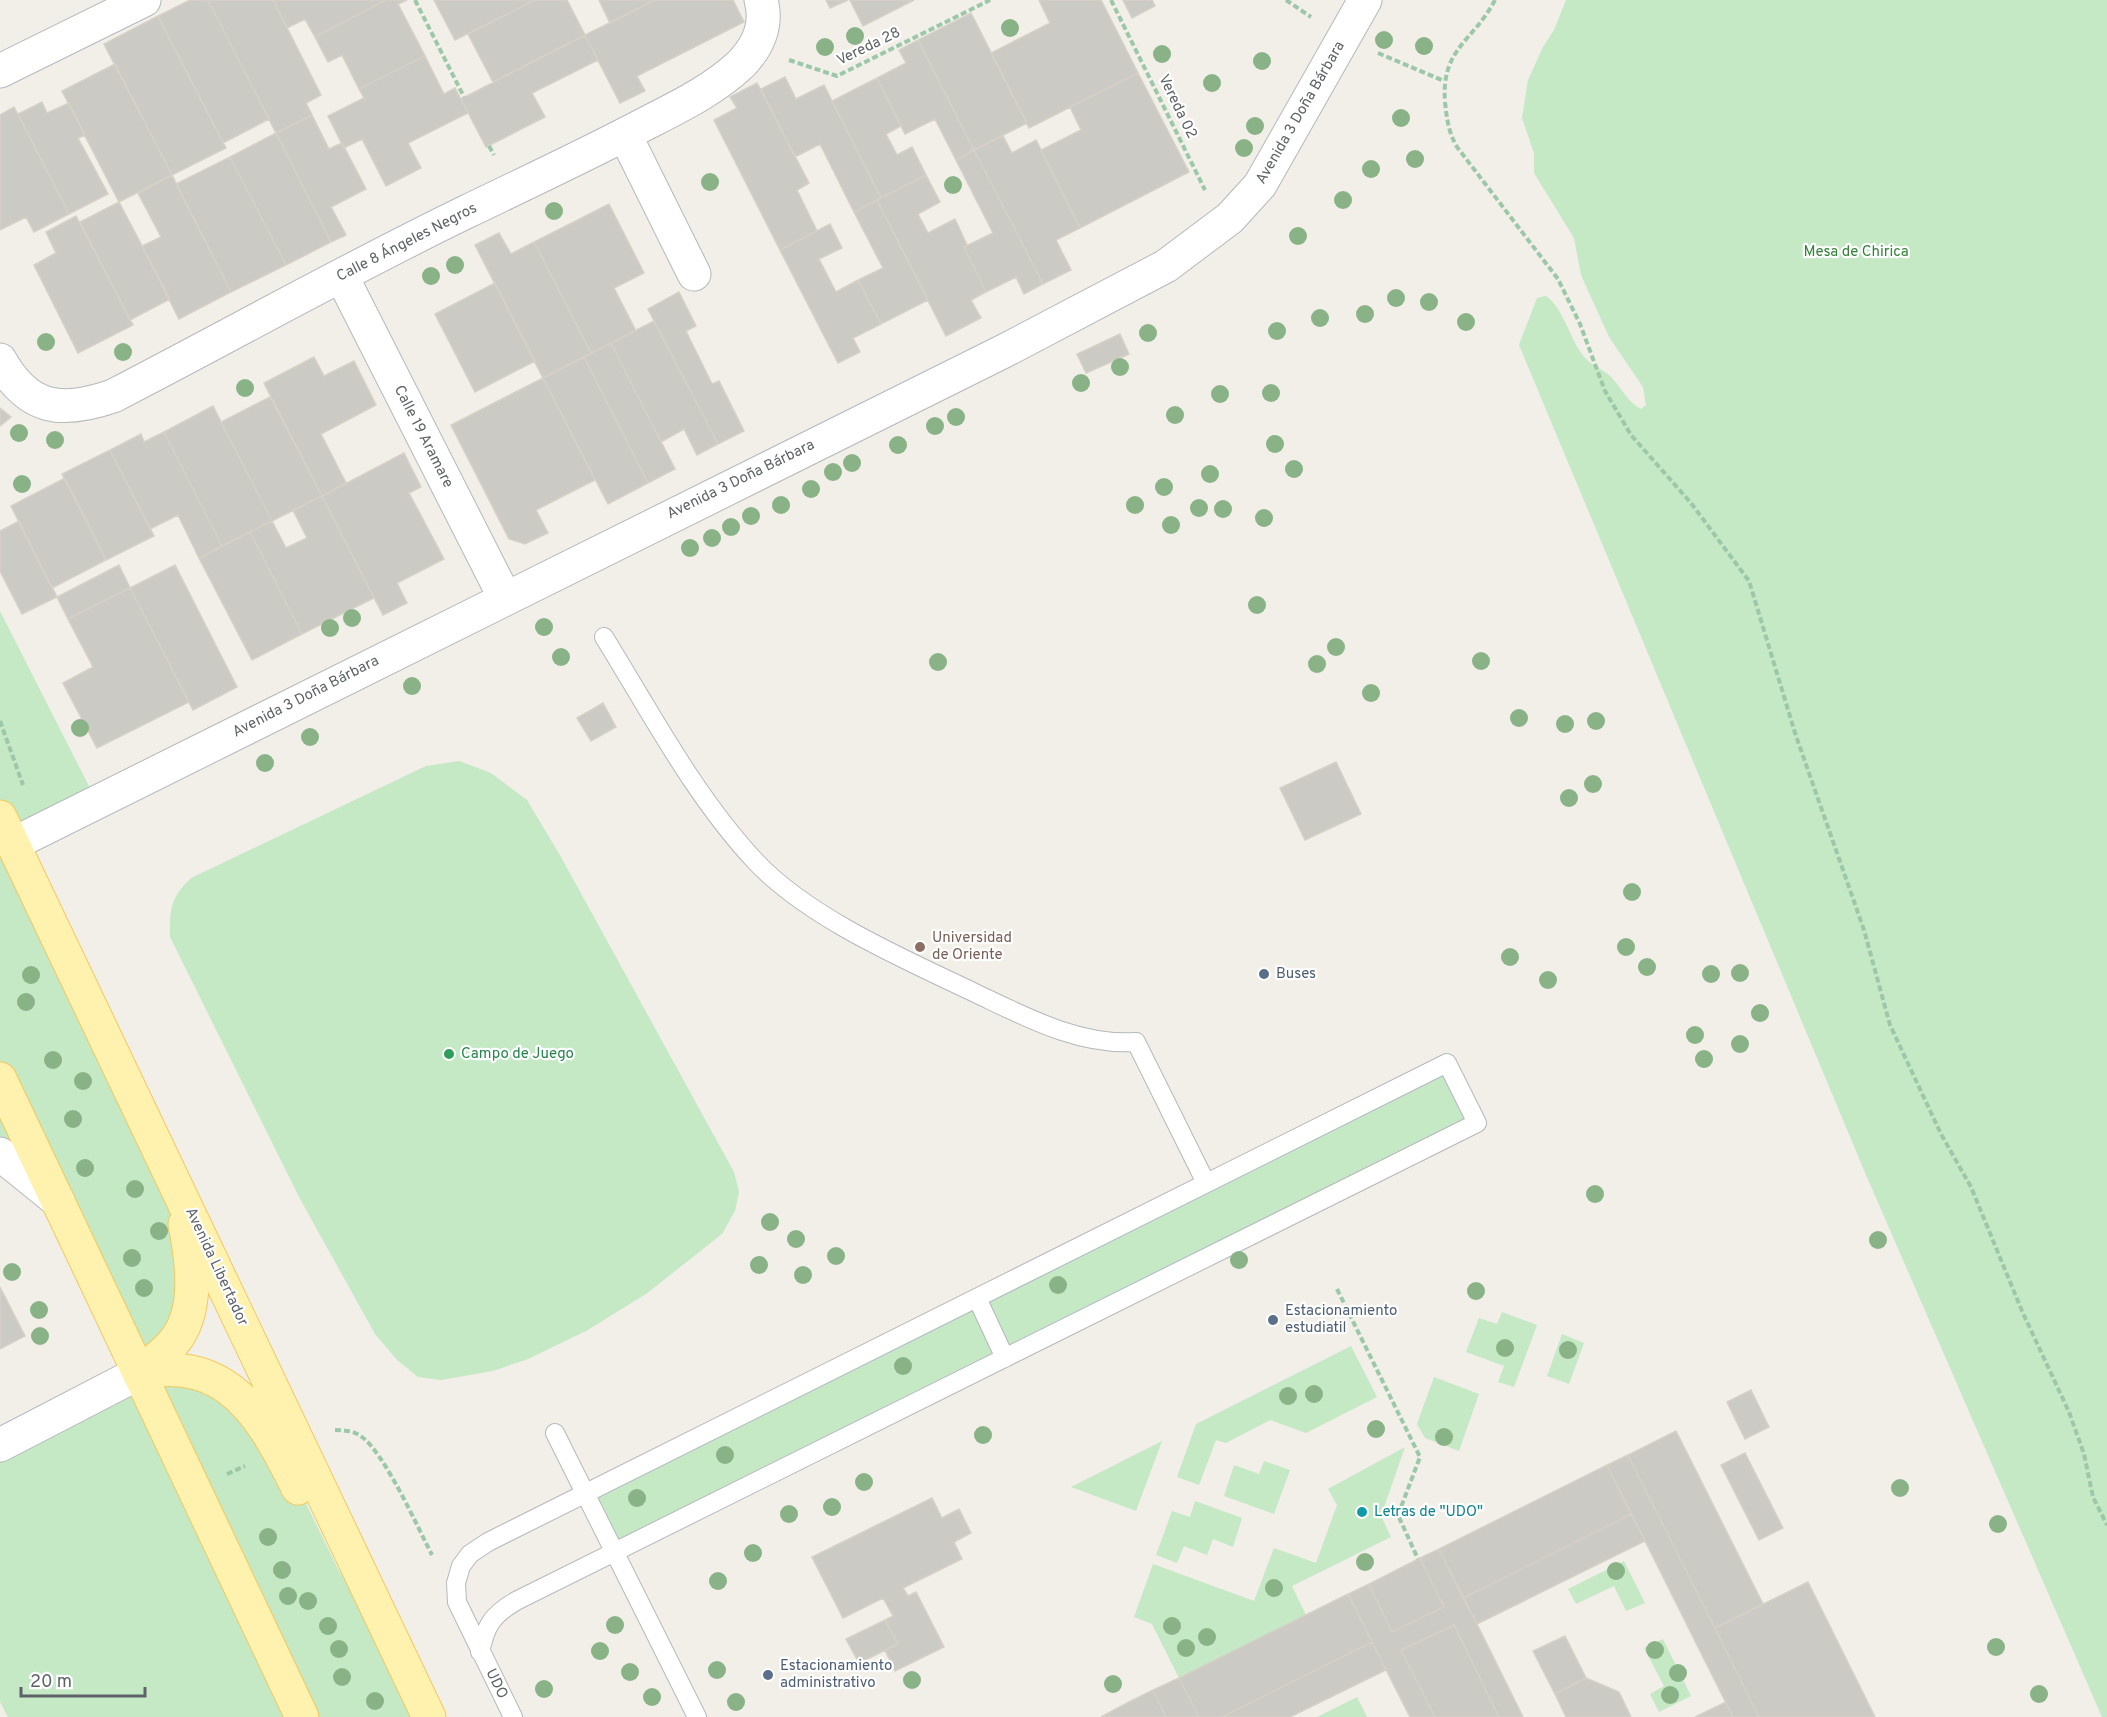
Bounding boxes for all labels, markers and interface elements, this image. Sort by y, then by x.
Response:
street label: Vereda 28 [834,23,904,71]
street label: Avenida 3 Doña Bárbara [1252,38,1350,188]
street label: Vereda 02 [1153,72,1201,142]
street label: Calle 8 Ángeles Negros [333,198,480,287]
park label: Mesa de Chirica [1803,243,1909,262]
street label: Calle 19 Aramare [389,382,457,492]
street label: Avenida 3 Doña Bárbara [664,436,818,524]
street label: Avenida 3 Doña Bárbara [230,652,382,742]
place label: Universidad de Oriente [932,929,1012,965]
marker: Universidad de Oriente [913,940,927,954]
place label: Buses [1276,965,1316,984]
marker: Buses [1257,967,1271,981]
place label: Campo de Juego [461,1045,574,1064]
marker: Campo de Juego [442,1047,456,1061]
street label: Avenida Libertador [180,1205,252,1329]
place label: Estacionamiento estudiatil [1285,1302,1397,1338]
marker: Estacionamiento estudiatil [1266,1313,1280,1327]
place label: Letras de "UDO" [1374,1503,1483,1522]
marker: Letras de "UDO" [1355,1505,1369,1519]
place label: Estacionamiento administrativo [780,1657,892,1693]
scale bar [21,1660,146,1698]
street label: UDO [481,1666,511,1702]
marker: Estacionamiento administrativo [761,1668,775,1682]
text: 20 m [30,1671,72,1694]

